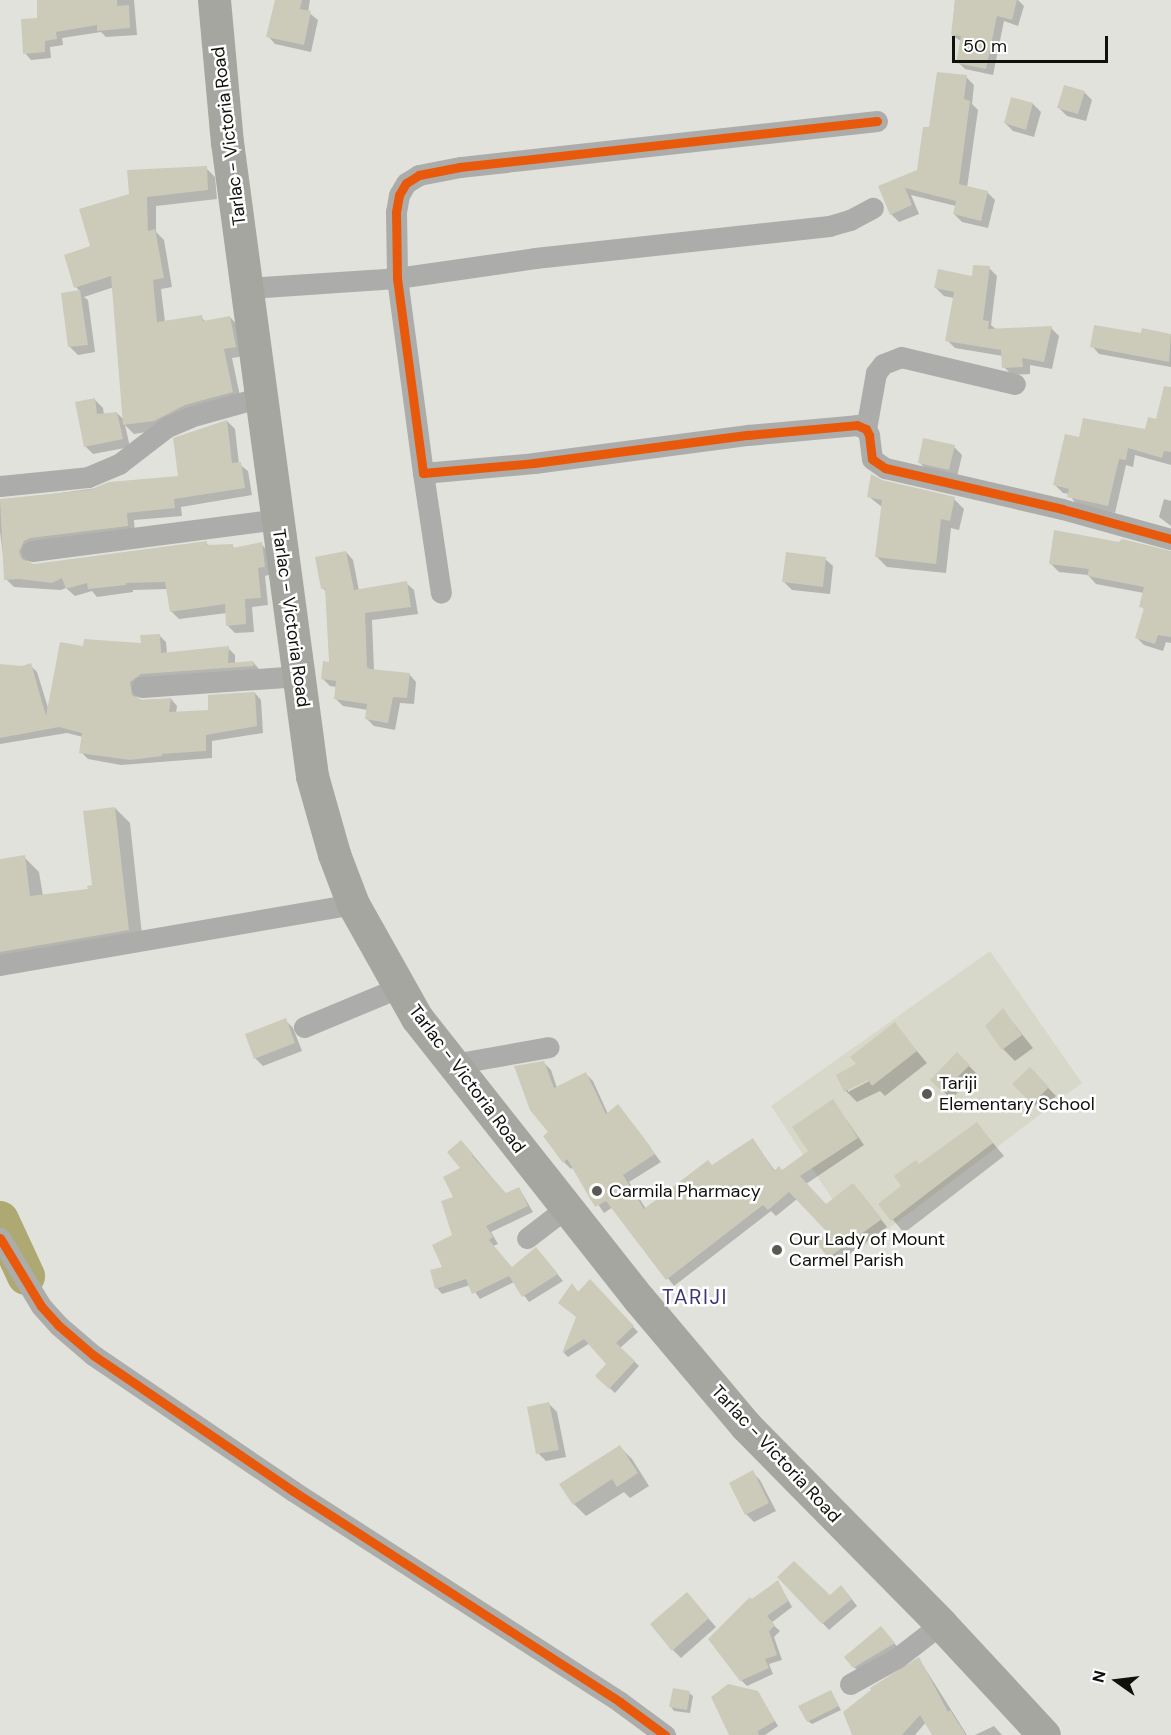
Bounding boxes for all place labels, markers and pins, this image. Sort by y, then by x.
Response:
place label: Tariji Elementary School [939,1073,1095,1116]
marker: Tariji Elementary School [920,1087,934,1101]
place label: Carmila Pharmacy [609,1180,761,1202]
marker: Carmila Pharmacy [590,1184,604,1198]
place label: Our Lady of Mount Carmel Parish [789,1229,945,1272]
marker: Our Lady of Mount Carmel Parish [770,1243,784,1257]

